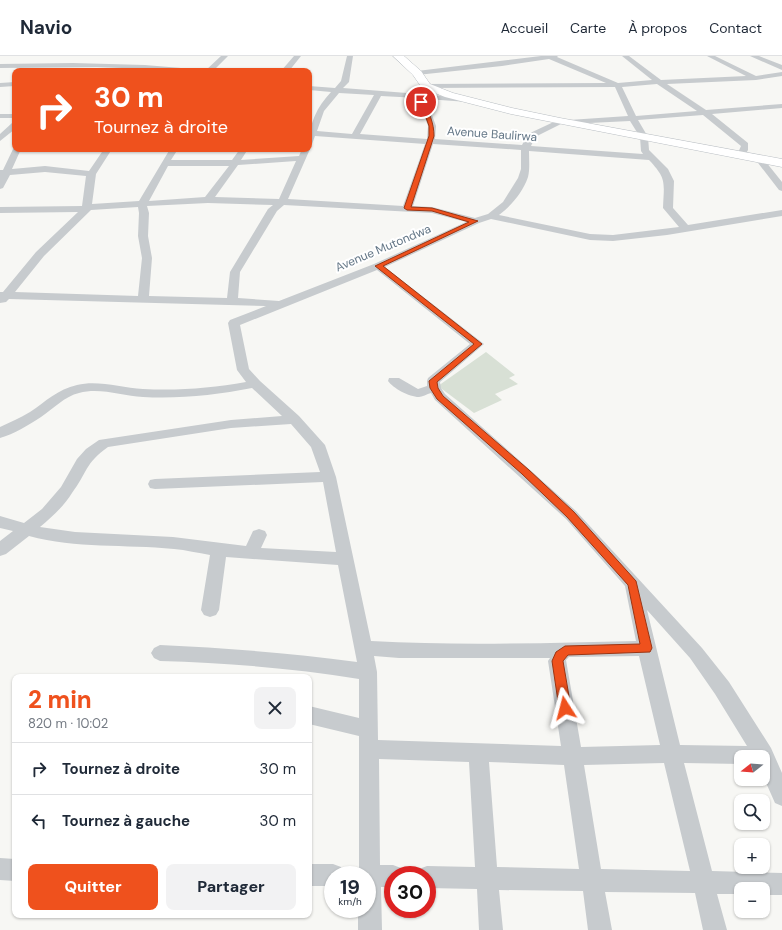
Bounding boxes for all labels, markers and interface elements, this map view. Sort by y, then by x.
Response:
text: Navio [20,15,72,40]
text: Accueil [501,19,548,37]
text: Carte [570,19,606,37]
text: À propos [628,19,687,37]
text: Contact [709,19,762,37]
text: 30 m [94,79,164,116]
icon: right [28,84,80,136]
pin [404,85,438,119]
icon: arrive [410,91,432,113]
text: Tournez à droite [94,115,228,139]
street label: Avenue Baulirwa [447,123,537,145]
street label: Avenue Mutondwa [333,221,433,275]
text: 2 min [28,684,92,715]
button: close [254,687,296,729]
position arrow [544,687,586,729]
text: 820 m · 10:02 [28,715,108,732]
north arrow [734,750,770,786]
map controls [734,750,770,918]
icon: right [28,758,50,780]
text: Tournez à droite [62,759,180,779]
text: 30 m [260,759,296,779]
button: search [734,794,770,830]
icon: left [28,810,50,832]
text: Tournez à gauche [62,811,190,831]
text: 30 m [260,811,296,831]
button: + [734,838,770,874]
button: Quitter [28,864,158,910]
button: Partager [166,864,296,910]
speed limit sign: 30 [384,866,436,918]
text: 19 [340,874,360,900]
button: − [734,882,770,918]
text: km/h [338,895,362,908]

